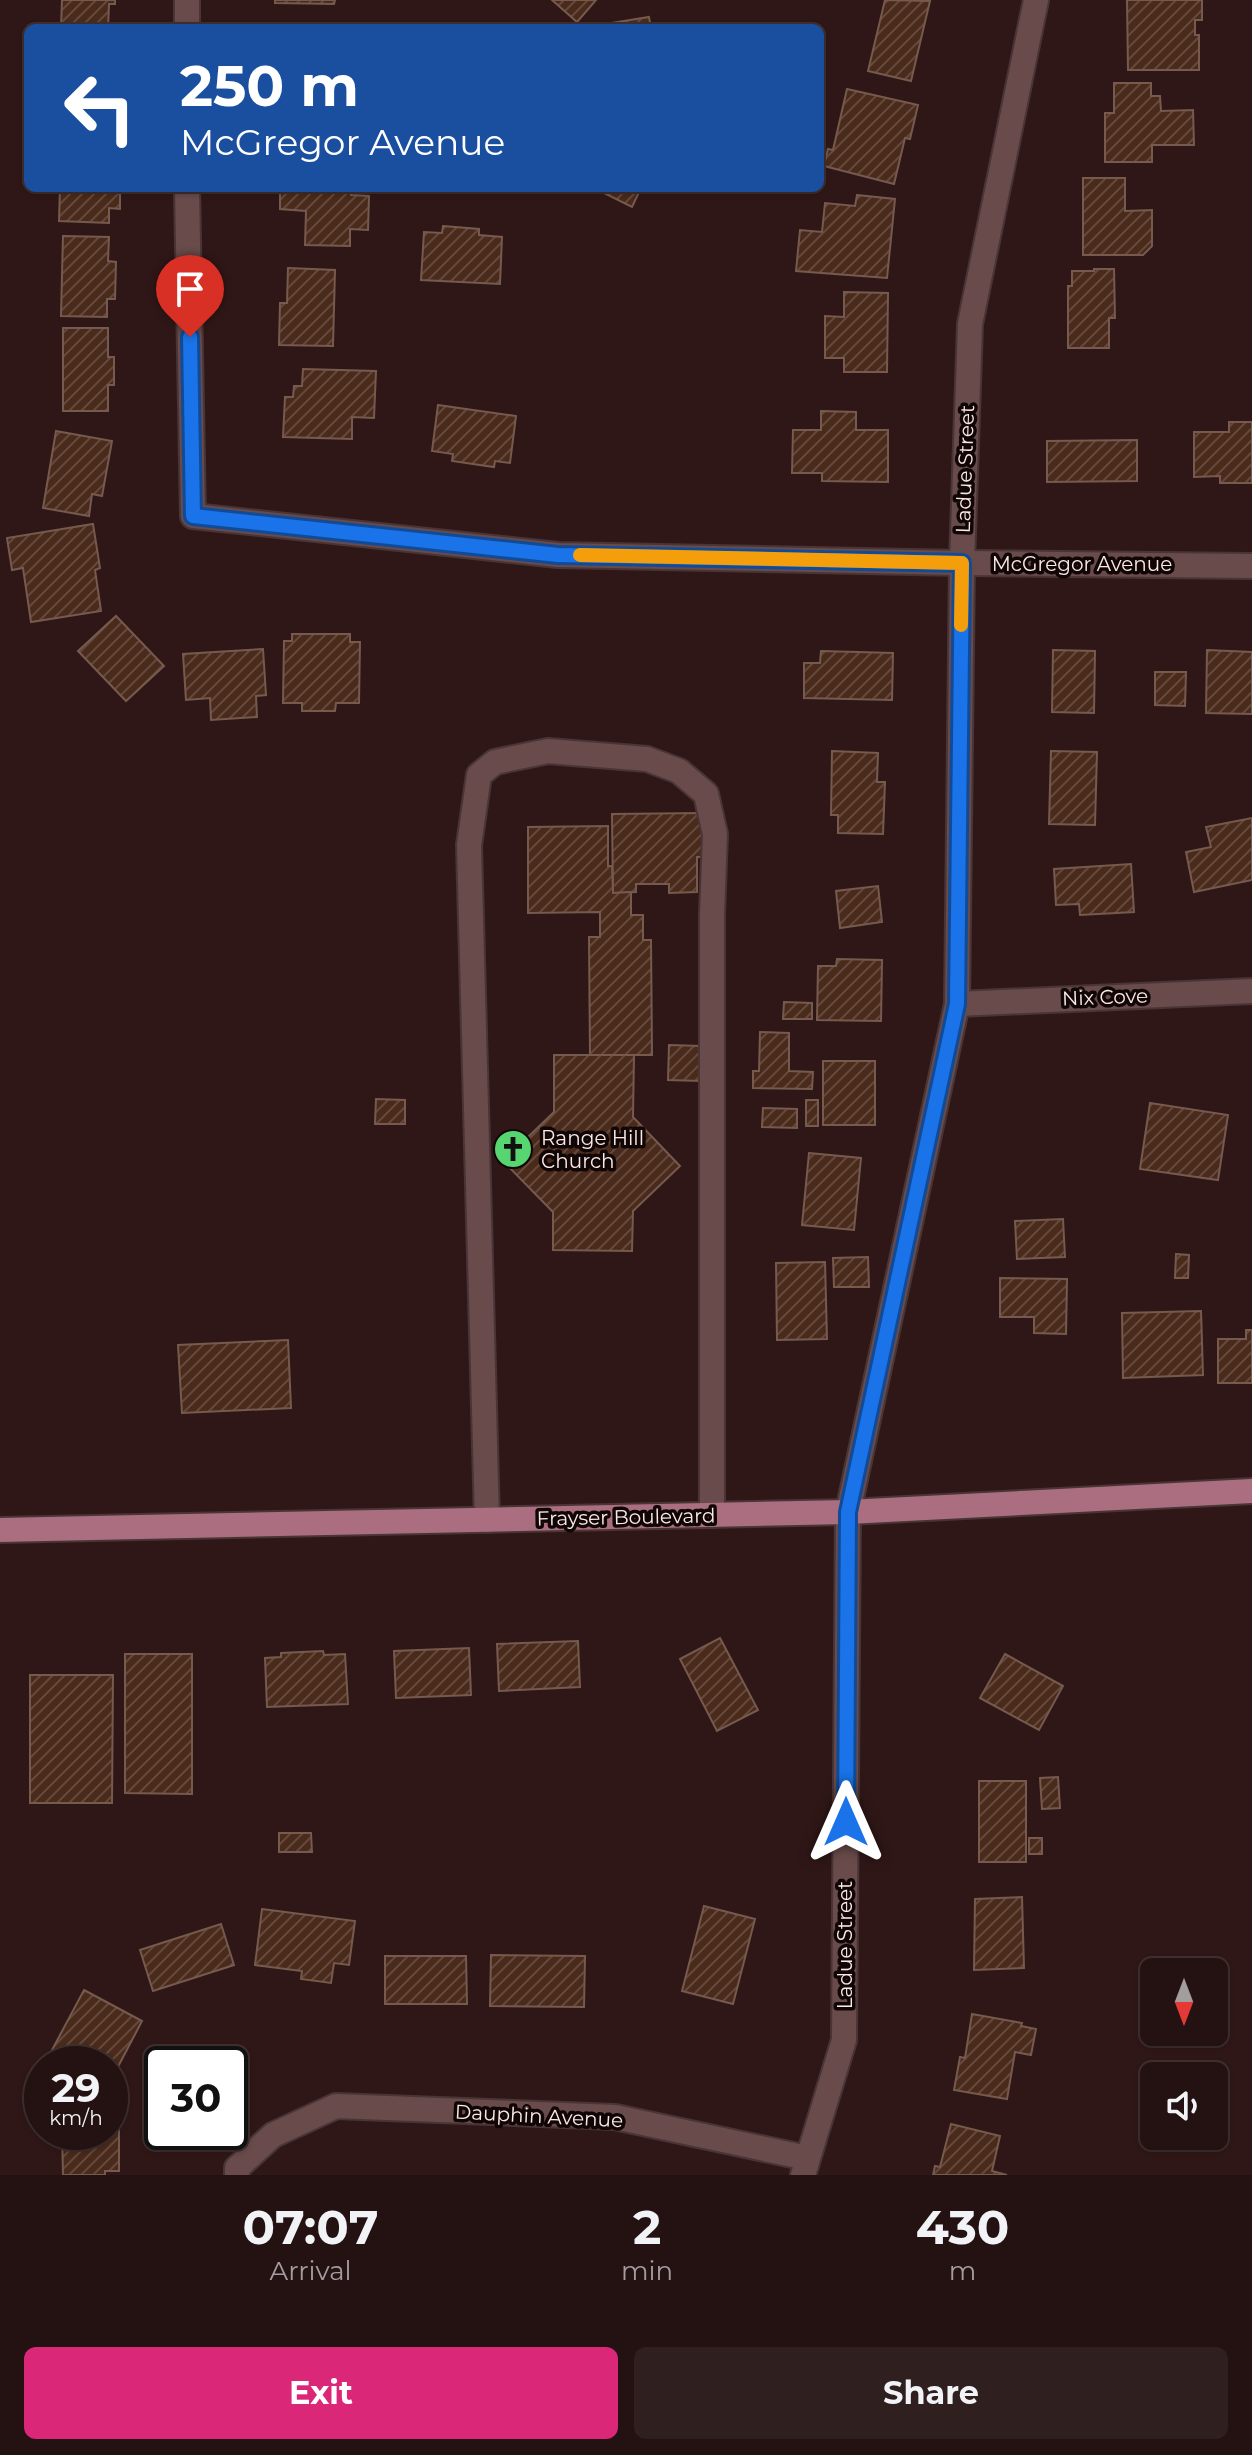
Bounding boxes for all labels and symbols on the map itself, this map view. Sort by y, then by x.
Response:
pin [156,255,224,337]
street label: Ladue Street [951,404,979,534]
street label: McGregor Avenue [992,552,1172,576]
street label: Nix Cove [1062,984,1148,1010]
place label: Range Hill Church [541,1126,644,1173]
church icon: Range Hill Church [492,1128,534,1170]
street label: Frayser Boulevard [536,1503,716,1531]
position arrow [804,1780,888,1864]
street label: Ladue Street [833,1881,857,2009]
north arrow [1140,1958,1228,2046]
speed limit sign: 30 [144,2046,248,2150]
street label: Dauphin Avenue [454,2100,624,2132]

